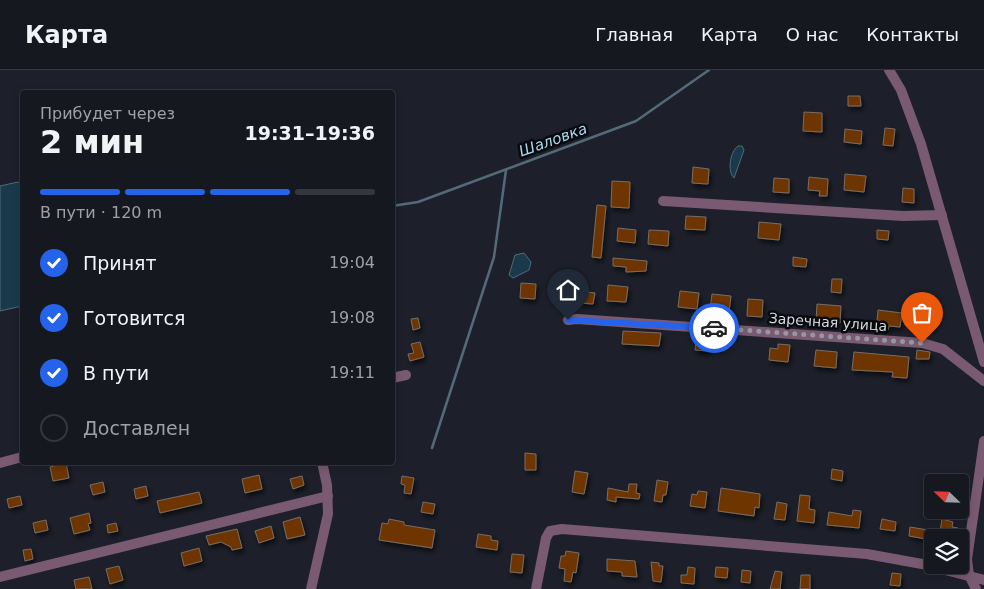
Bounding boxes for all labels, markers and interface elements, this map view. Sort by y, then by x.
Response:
text: Карта [25,21,108,49]
text: Главная [595,24,673,45]
text: Карта [701,24,758,45]
text: О нас [786,24,838,45]
text: Контакты [866,24,959,45]
text: Прибудет через [40,104,175,123]
water label: Шаловка [517,119,589,161]
text: 19:31–19:36 [245,122,375,144]
text: 2 мин [40,123,144,161]
text: В пути · 120 m [40,203,162,222]
icon: check [40,249,68,277]
text: Принят [83,252,157,274]
text: 19:04 [329,253,375,272]
pin [547,269,589,320]
icon: home [554,276,582,304]
pin [901,292,943,343]
icon: bag [908,299,936,327]
courier [689,303,739,353]
icon: check [40,304,68,332]
text: Готовится [83,307,185,329]
text: 19:08 [329,308,375,327]
street label: Заречная улица [768,310,888,334]
icon: car [700,314,728,342]
icon: check [40,359,68,387]
text: В пути [83,362,149,384]
text: 19:11 [329,363,375,382]
text: Доставлен [83,417,190,439]
north arrow [924,474,969,519]
map controls [924,474,969,574]
button: layers [924,529,969,574]

